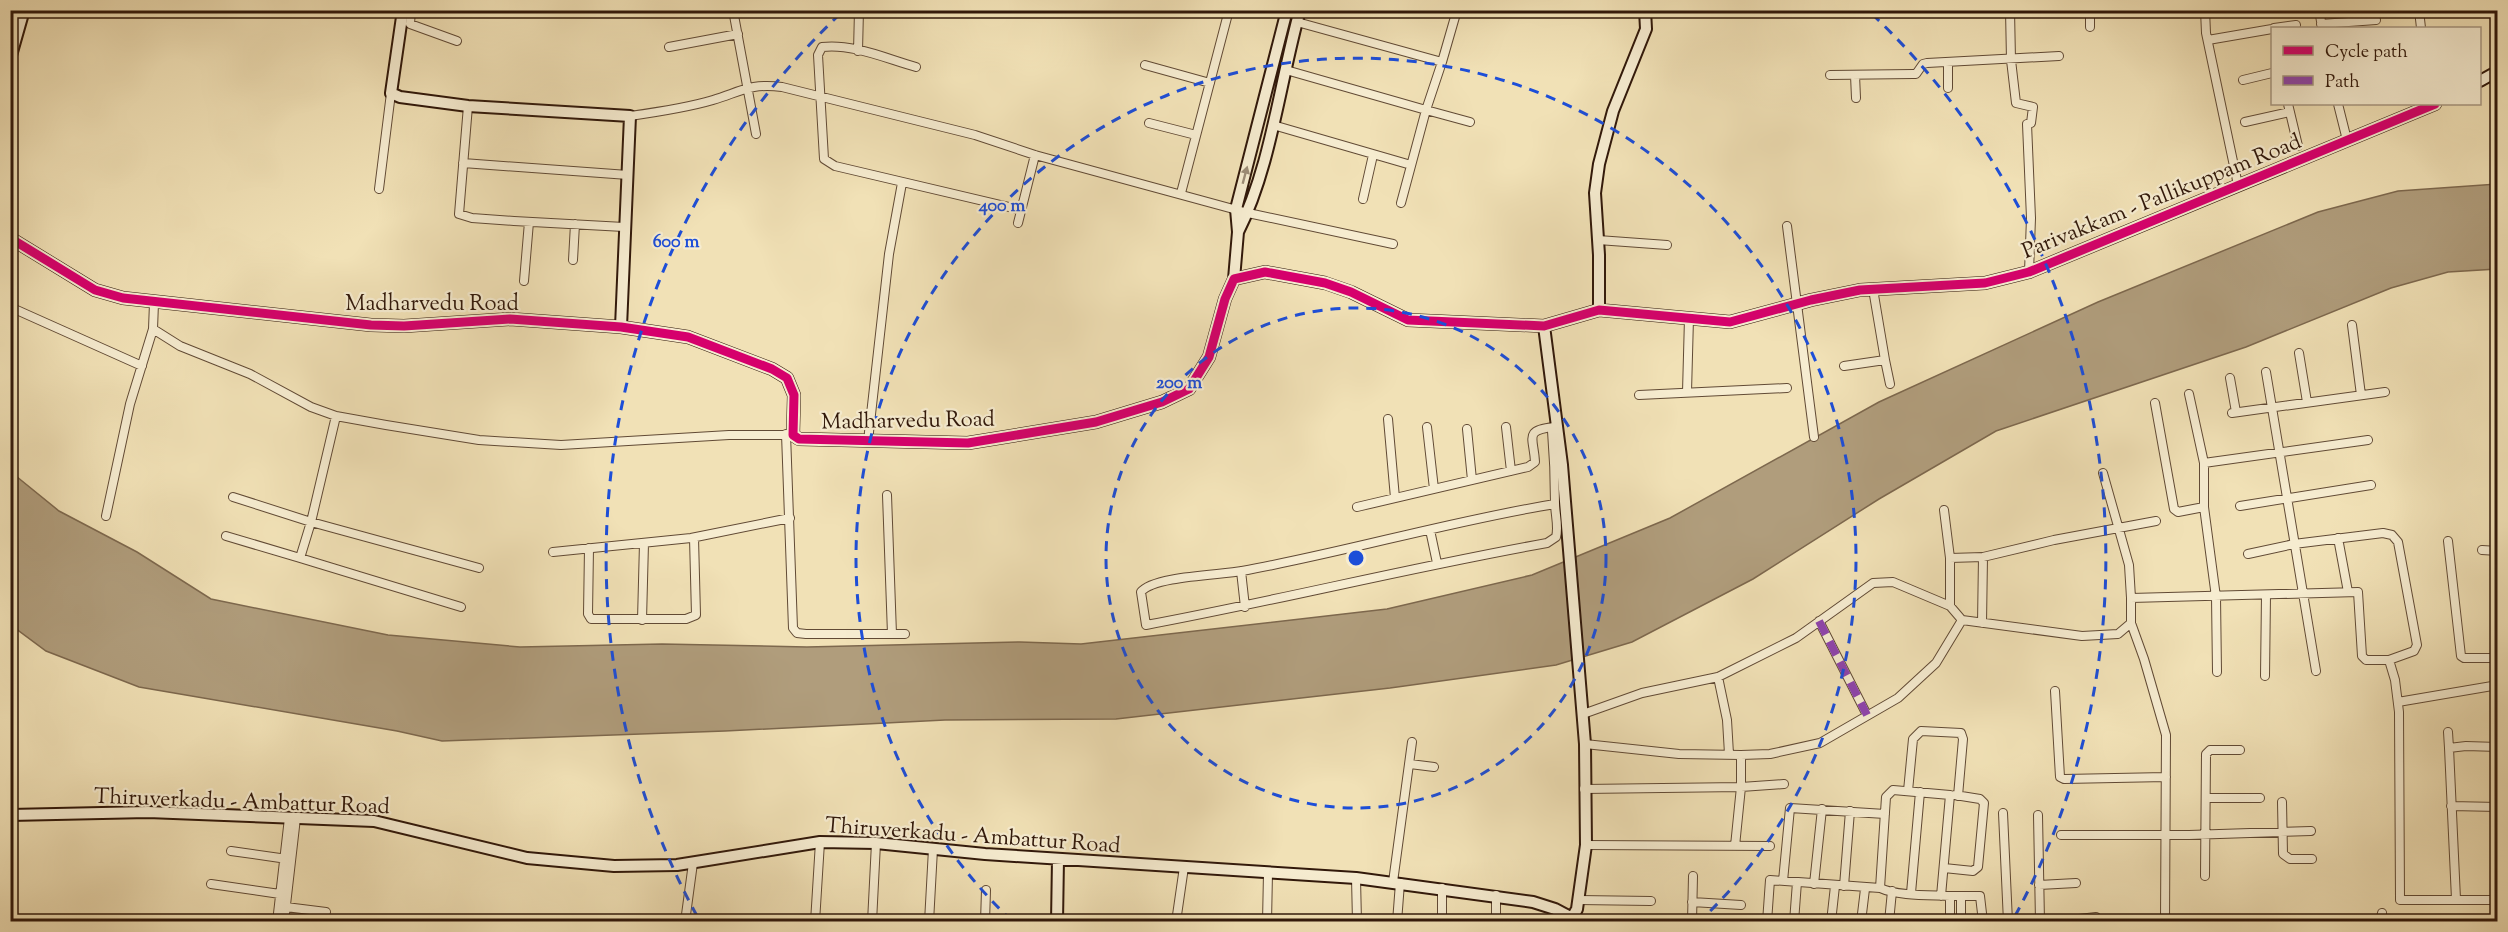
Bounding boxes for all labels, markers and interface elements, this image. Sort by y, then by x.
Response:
legend [2271,27,2481,105]
text: Cycle path [2325,40,2408,66]
text: Path [2325,70,2360,96]
street label: Parivakkam - Pallikuppam Road [2018,127,2307,269]
one-way arrow [1240,166,1250,184]
text: 400 m [978,194,1025,220]
text: 600 m [653,230,699,256]
street label: Madharvedu Road [345,289,519,321]
text: 200 m [1156,371,1202,397]
street label: Madharvedu Road [821,404,995,440]
centre of rings [1346,548,1366,568]
street label: Thiruverkadu - Ambattur Road [93,782,390,824]
street label: Thiruverkadu - Ambattur Road [824,811,1122,863]

